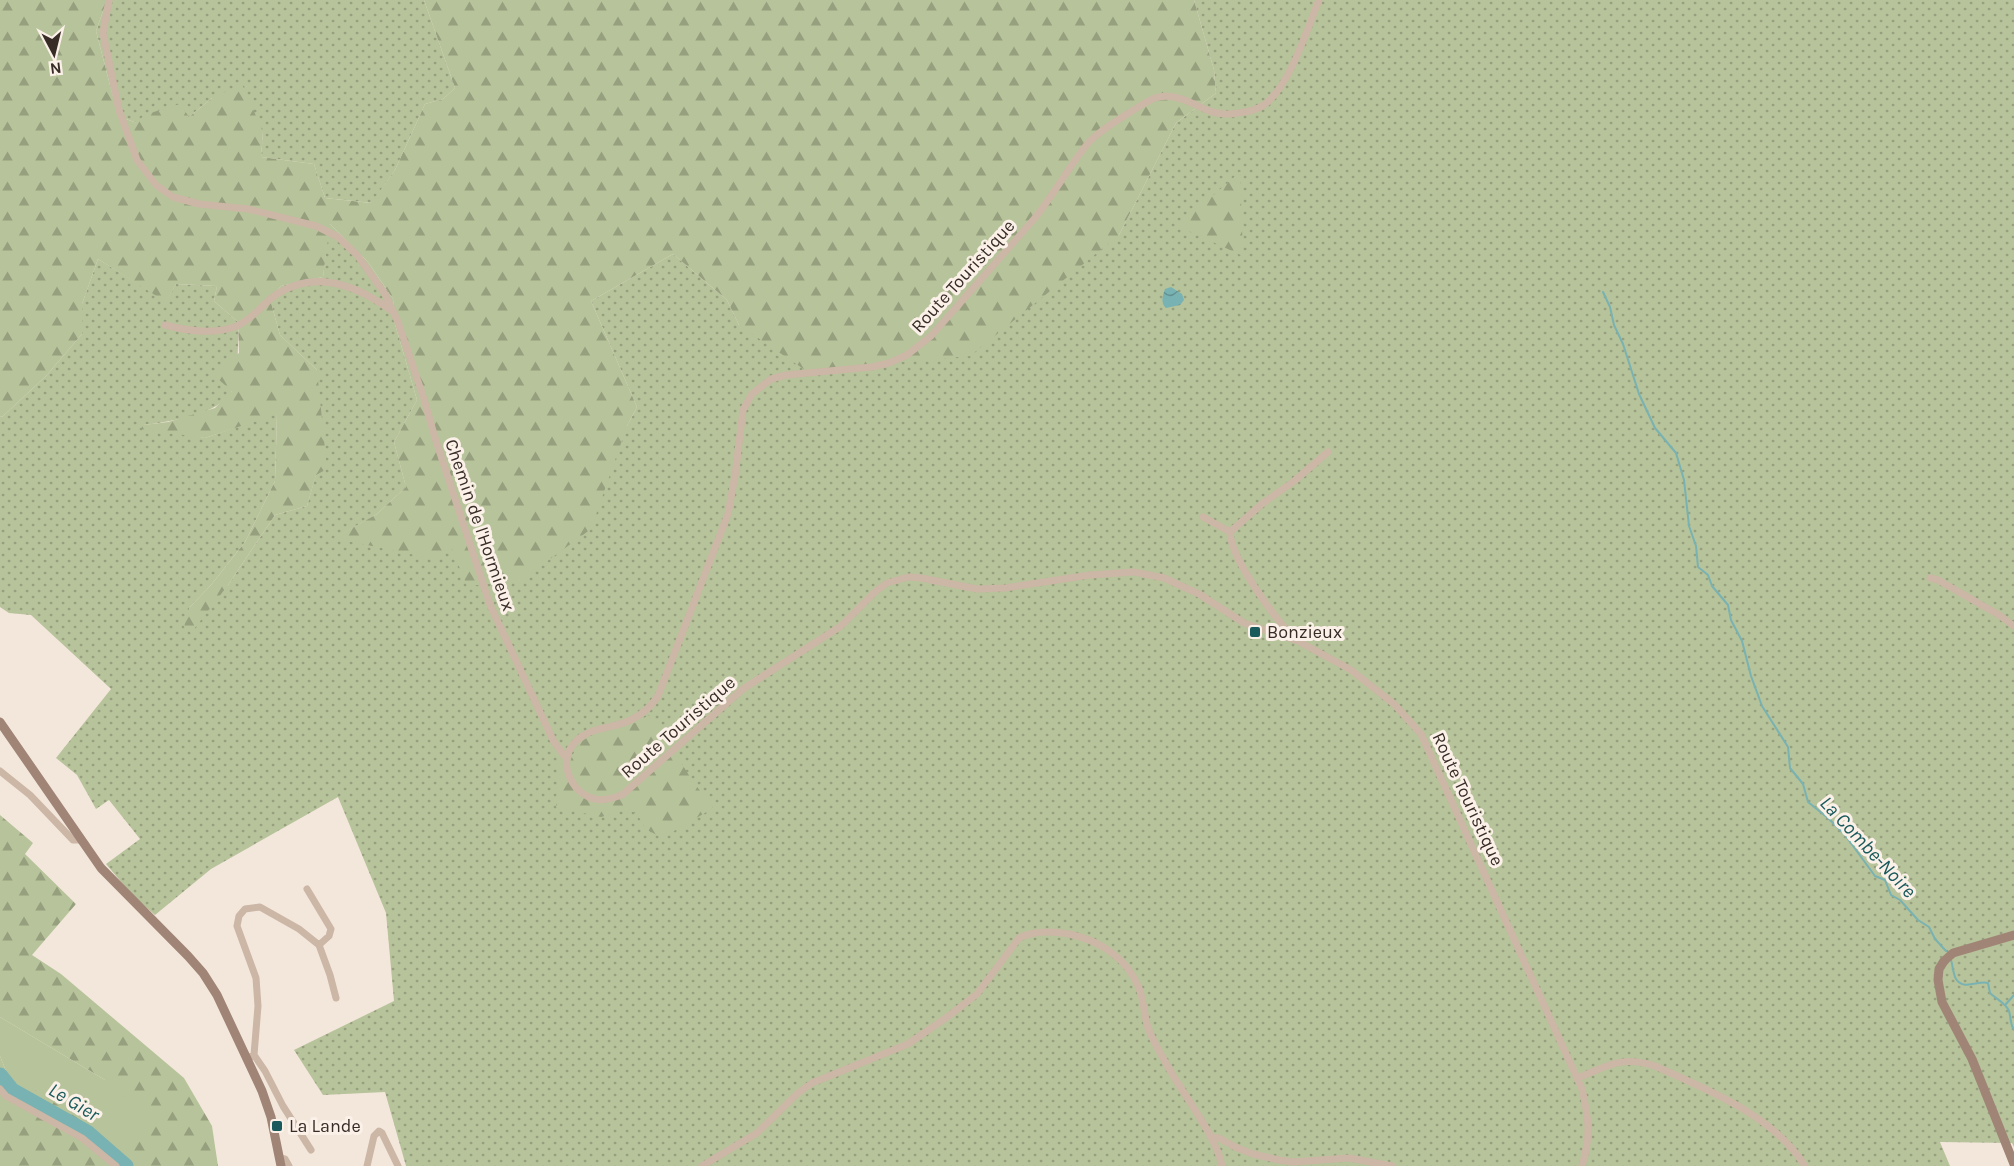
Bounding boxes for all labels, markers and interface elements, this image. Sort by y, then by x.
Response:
north arrow [24,24,84,84]
text: N [49,58,63,79]
street label: Route Touristique [906,215,1020,337]
street label: Chemin de l'Hormieux [440,436,520,614]
place label: Bonzieux [1267,621,1342,643]
marker: Bonzieux [1248,625,1262,639]
street label: Route Touristique [616,671,740,783]
street label: Route Touristique [1427,729,1509,869]
water label: La Combe-Noire [1815,792,1921,902]
water label: Le Gier [44,1078,104,1127]
place label: La Lande [289,1115,361,1137]
marker: La Lande [270,1119,284,1133]

